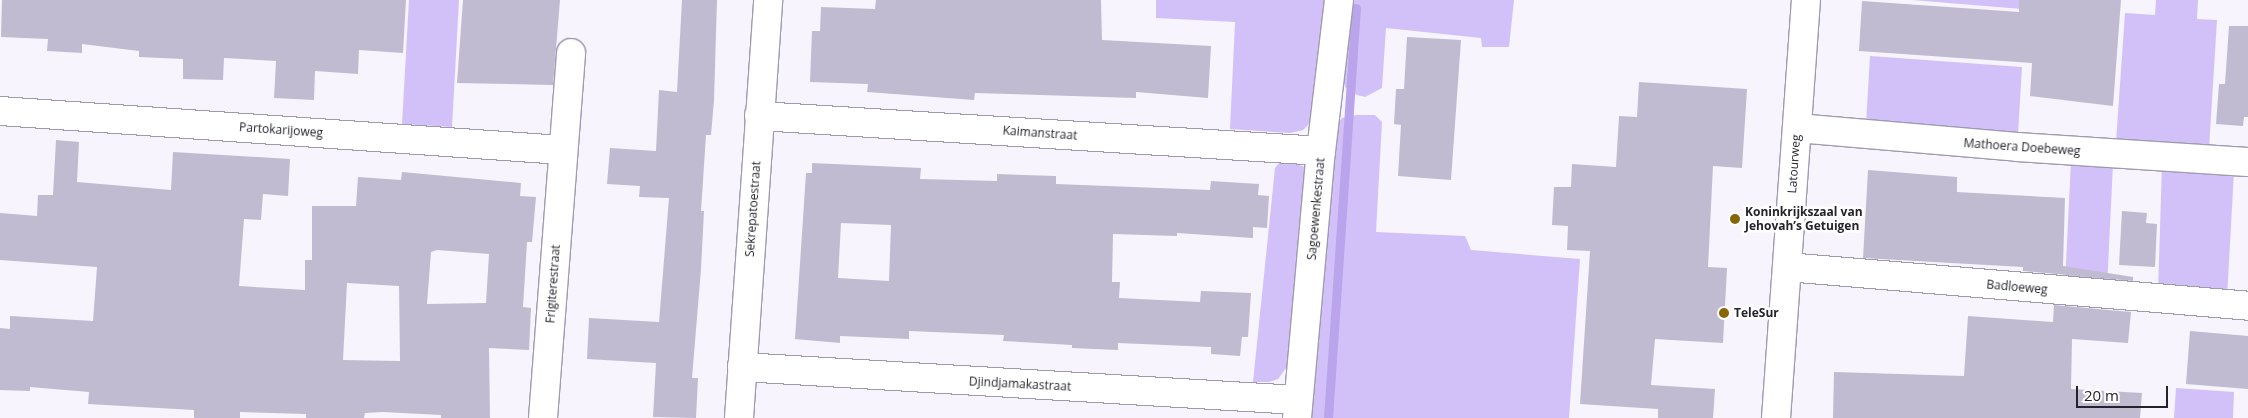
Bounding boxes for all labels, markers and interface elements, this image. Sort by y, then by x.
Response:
street label: Partokarijoweg [239,120,323,140]
street label: Kaimanstraat [1002,123,1078,143]
street label: Latourweg [1785,134,1803,194]
street label: Mathoera Doebeweg [1963,136,2081,158]
street label: Sagoewenkestraat [1304,157,1328,261]
street label: Sekrepatoestraat [742,161,764,257]
place label: Koninkrijkszaal van Jehovah’s Getuigen [1745,205,1863,233]
marker: Koninkrijkszaal van Jehovah’s Getuigen [1729,213,1741,225]
street label: Frigiterestraat [543,244,563,324]
street label: Badloeweg [1986,277,2048,297]
place label: TeleSur [1734,306,1779,320]
marker: TeleSur [1718,307,1730,319]
street label: Djindjamakastraat [968,374,1072,394]
scale bar [2078,376,2170,408]
text: 20 m [2084,385,2119,405]

